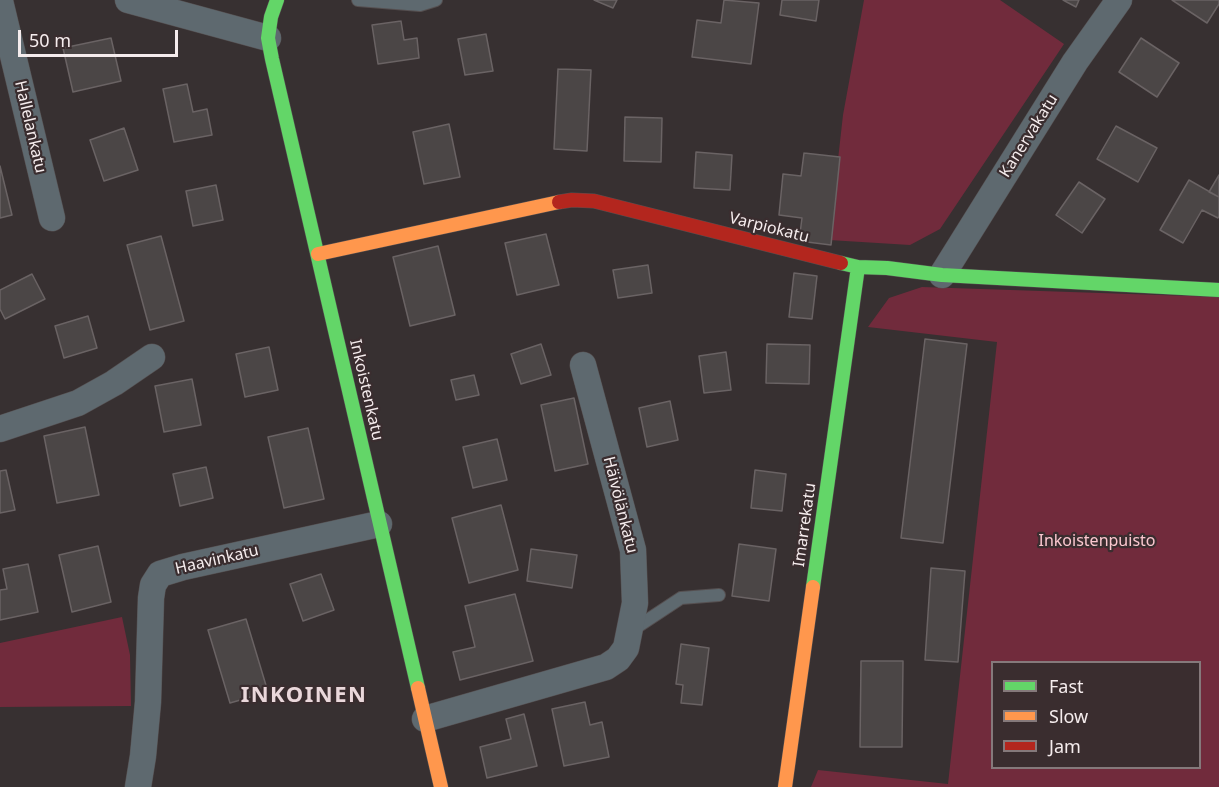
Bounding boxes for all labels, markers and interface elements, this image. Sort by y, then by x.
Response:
scale bar [21,18,182,56]
text: 50 m [29,28,71,52]
street label: Hallelankatu [10,79,50,175]
street label: Kanervakatu [996,91,1062,181]
street label: Varpiokatu [727,209,811,247]
street label: Inkoistenkatu [345,338,387,442]
street label: Häivölänkatu [599,455,641,555]
street label: Imarrekatu [790,482,820,568]
park label: Inkoistenpuisto [1039,531,1155,551]
street label: Haavinkatu [173,541,261,579]
legend [991,661,1201,769]
text: Fast [1049,674,1084,698]
district label: INKOINEN [241,683,367,709]
text: Slow [1049,704,1088,728]
text: Jam [1049,734,1081,758]

